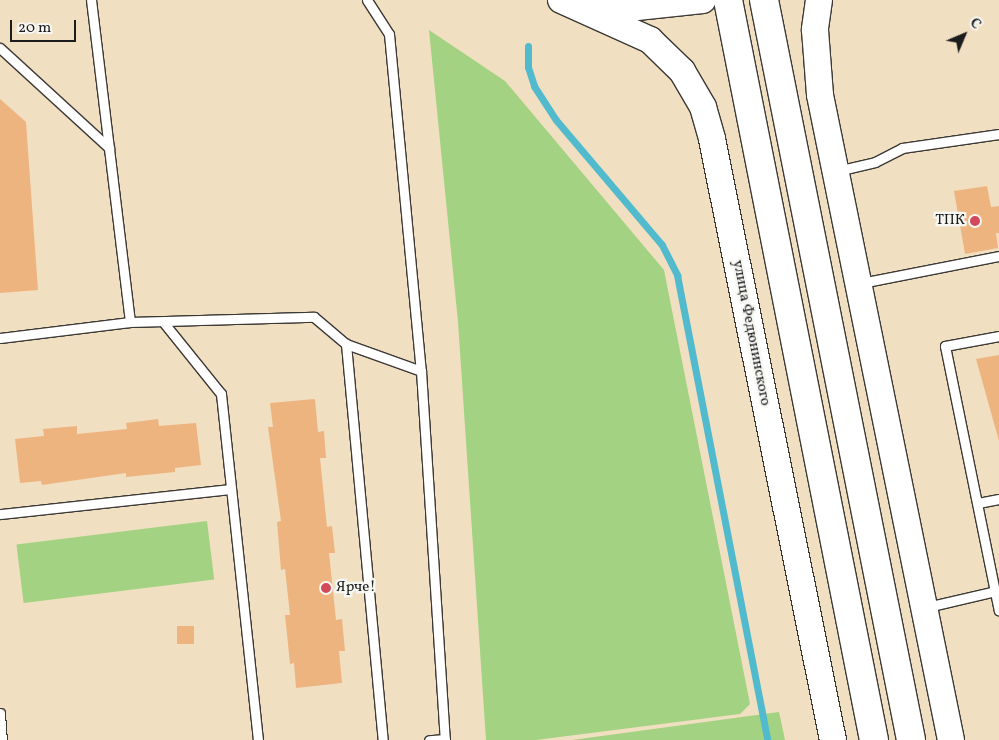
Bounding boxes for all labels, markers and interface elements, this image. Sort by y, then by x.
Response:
scale bar [12,10,79,42]
north arrow [939,10,989,60]
text: С [965,14,985,34]
text: 20 m [18,18,51,39]
place label: ТПК [935,212,965,230]
marker: ТПК [969,215,981,227]
street label: улица Федюнинского [728,259,774,407]
place label: Ярче! [336,579,376,597]
marker: Ярче! [320,582,332,594]

